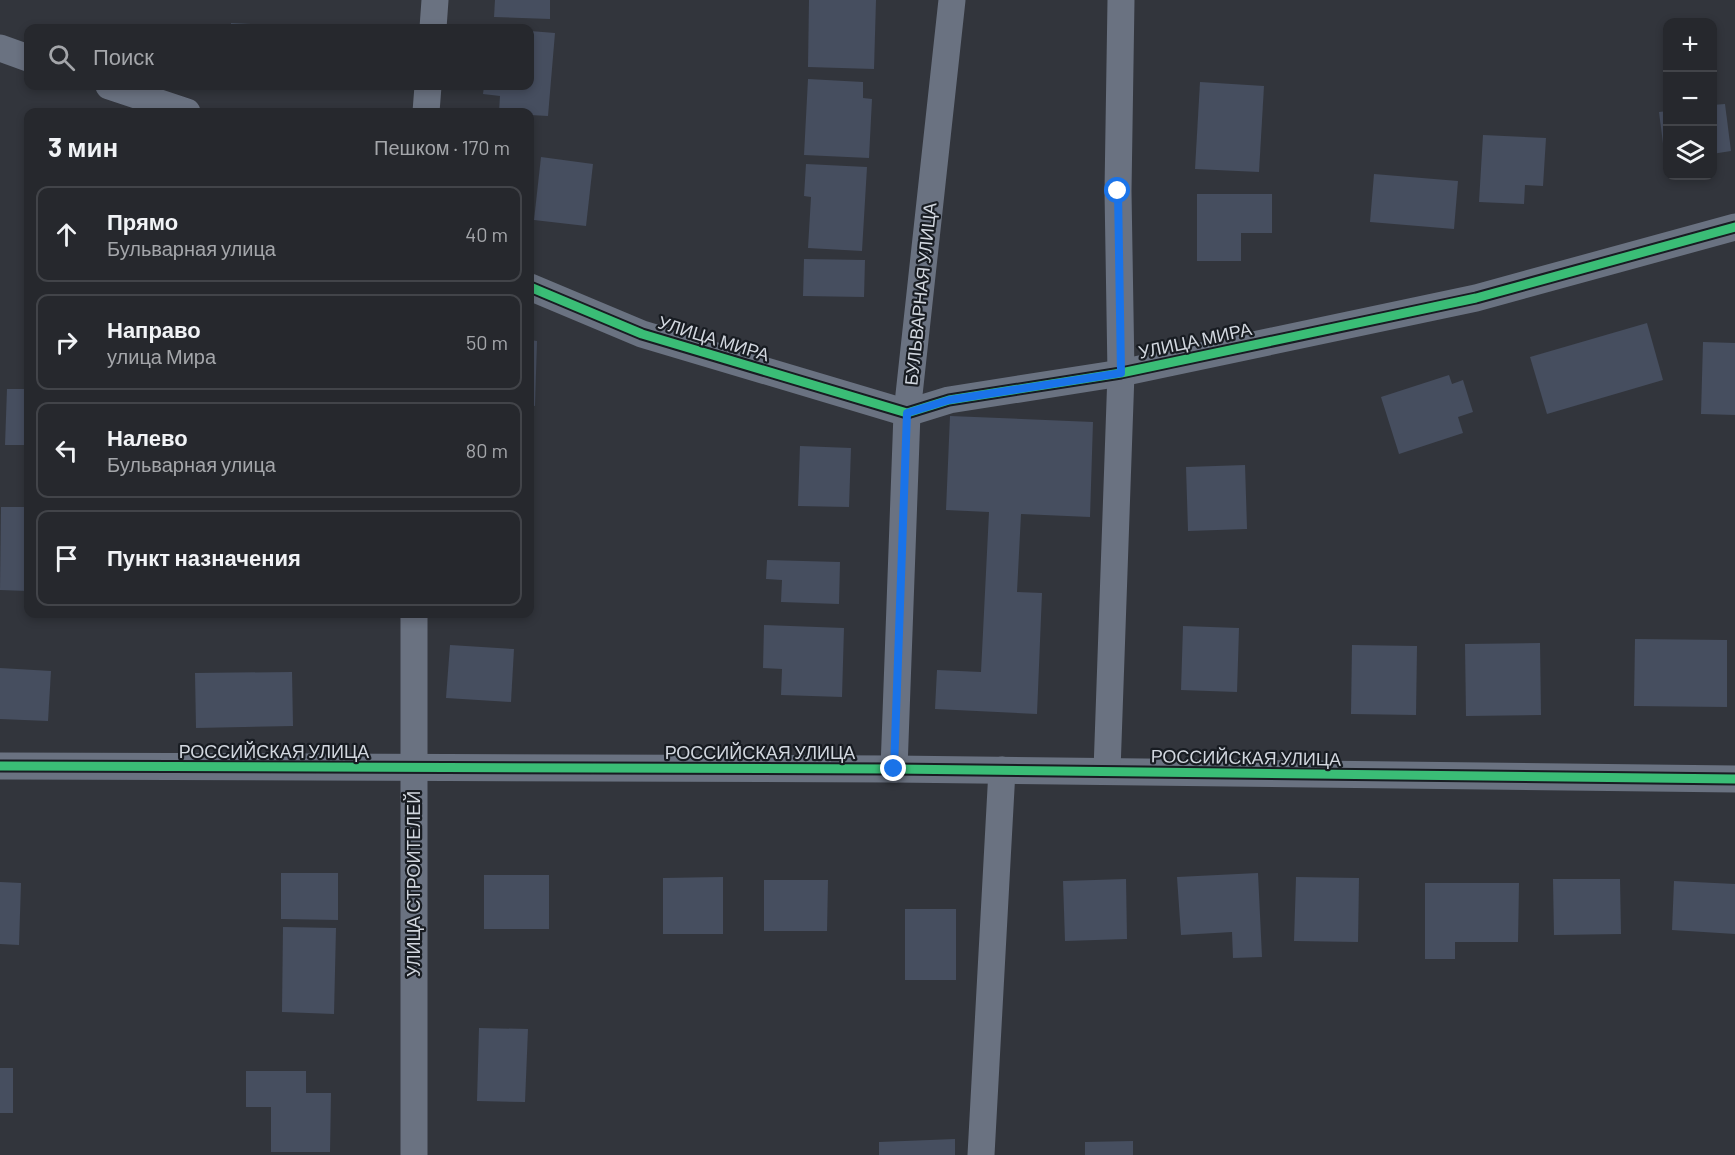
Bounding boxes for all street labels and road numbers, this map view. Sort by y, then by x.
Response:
street label: БУЛЬВАРНАЯ УЛИЦА [899,201,941,387]
street label: УЛИЦА МИРА [656,311,772,365]
street label: УЛИЦА МИРА [1136,317,1254,363]
street label: РОССИЙСКАЯ УЛИЦА [179,740,369,762]
street label: РОССИЙСКАЯ УЛИЦА [665,741,855,763]
street label: РОССИЙСКАЯ УЛИЦА [1151,744,1341,770]
street label: УЛИЦА СТРОИТЕЛЕЙ [402,791,424,977]

